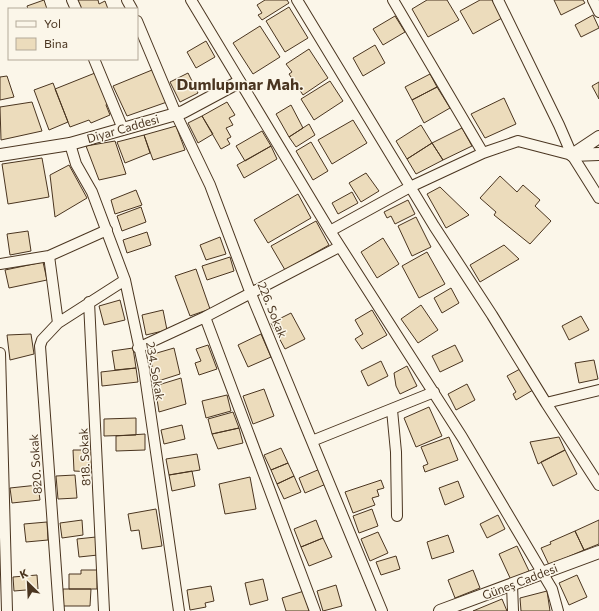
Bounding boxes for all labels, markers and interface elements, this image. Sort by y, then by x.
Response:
legend [8,8,138,60]
text: Yol [44,16,61,30]
text: Bina [44,36,68,50]
district label: Dumlupınar Mah. [177,74,303,93]
street label: Diyar Caddesi [85,111,161,145]
street label: 226. Sokak [255,280,291,340]
street label: 234. Sokak [144,340,168,402]
street label: 818. Sokak [75,427,93,486]
street label: 820. Sokak [26,433,44,495]
street label: Güneş Caddesi [480,560,559,602]
north arrow [8,563,48,603]
text: K [18,566,30,581]

